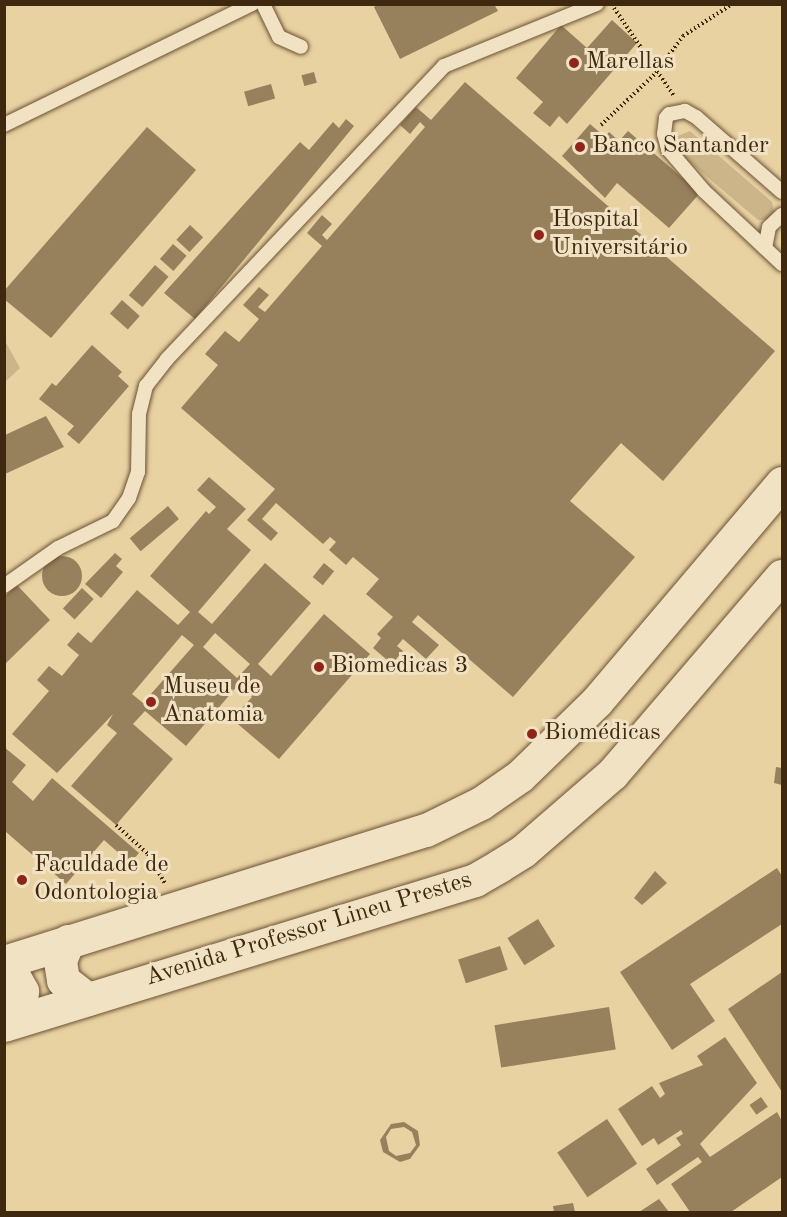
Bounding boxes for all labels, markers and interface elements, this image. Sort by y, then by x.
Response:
place label: Marellas [586,49,674,77]
marker: Marellas [567,56,581,70]
place label: Banco Santander [592,133,769,161]
marker: Banco Santander [573,140,587,154]
place label: Hospital Universitário [552,207,688,263]
marker: Hospital Universitário [530,226,548,244]
place label: Biomedicas 3 [331,653,468,681]
marker: Biomedicas 3 [312,660,326,674]
place label: Museu de Anatomia [163,674,264,730]
marker: Museu de Anatomia [144,695,158,709]
place label: Biomédicas [544,720,661,748]
marker: Biomédicas [525,727,539,741]
place label: Faculdade de Odontologia [34,852,169,908]
street label: Avenida Professor Lineu Prestes [142,867,476,993]
marker: Faculdade de Odontologia [15,873,29,887]

